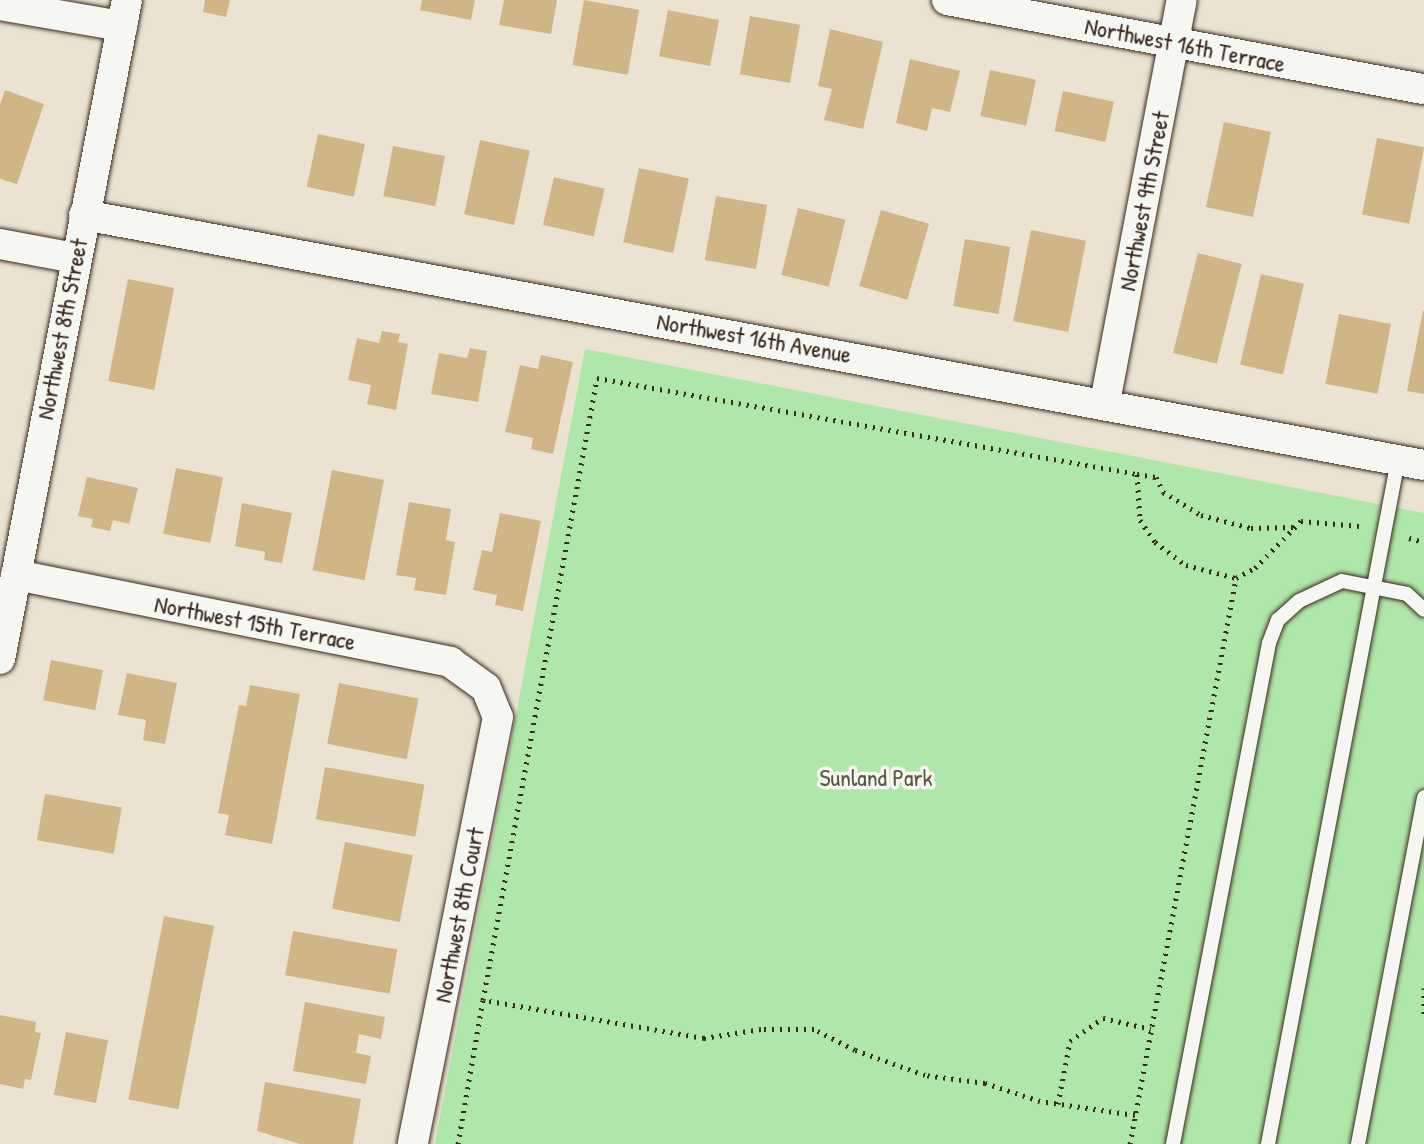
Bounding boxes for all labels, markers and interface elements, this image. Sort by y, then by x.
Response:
street label: Northwest 16th Terrace [1082,11,1288,79]
street label: Northwest 9th Street [1112,109,1176,293]
street label: Northwest 8th Street [30,236,94,422]
street label: Northwest 16th Avenue [655,307,853,369]
street label: Northwest 15th Terrace [152,589,358,657]
park label: Sunland Park [819,764,933,792]
street label: Northwest 8th Court [428,825,490,1005]

